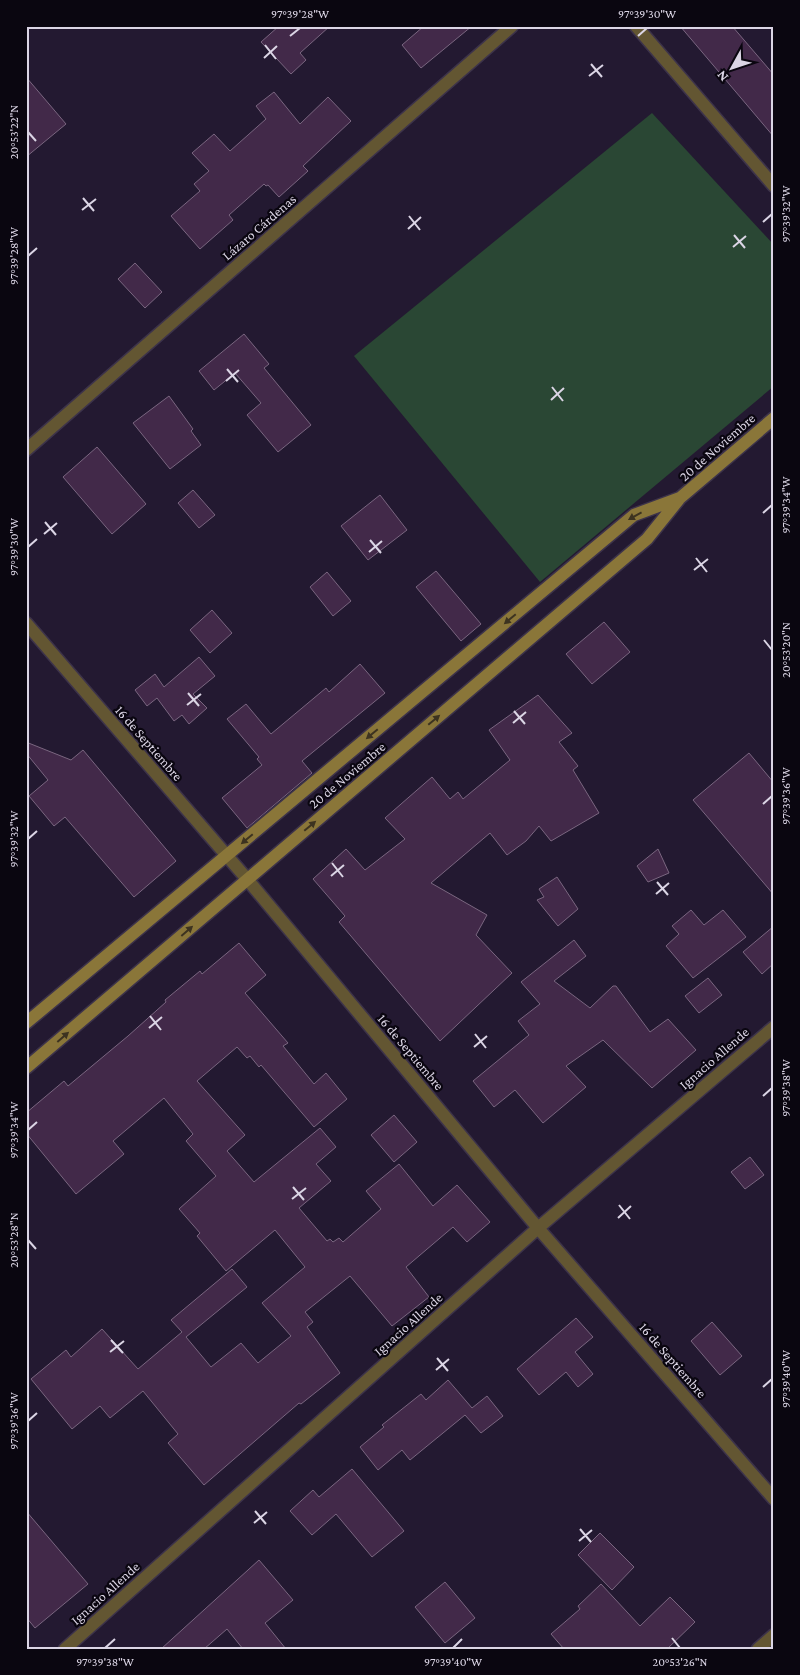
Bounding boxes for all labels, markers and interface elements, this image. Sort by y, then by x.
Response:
text: 97°39'28"W [271,7,329,21]
text: 97°39'30"W [618,7,676,21]
north arrow [708,42,758,92]
text: N [713,67,731,85]
text: 20°53'22"N [7,105,21,159]
text: 97°39'32"W [779,186,793,242]
street label: Lázaro Cárdenas [219,191,299,263]
text: 97°39'28"W [7,227,21,285]
street label: 20 de Noviembre [676,410,758,484]
text: 97°39'34"W [779,476,793,534]
one-way arrow [628,512,643,520]
text: 97°39'30"W [7,518,21,576]
one-way arrow [503,613,516,624]
text: 20°53'20"N [779,622,793,678]
street label: 16 de Septiembre [112,702,186,784]
one-way arrow [428,714,440,726]
one-way arrow [365,729,378,740]
street label: 20 de Noviembre [305,738,389,812]
text: 97°39'36"W [779,767,793,825]
text: 97°39'32"W [7,811,21,867]
one-way arrow [304,820,317,831]
one-way arrow [241,833,254,844]
one-way arrow [181,926,193,937]
street label: 16 de Septiembre [375,1011,447,1093]
street label: Ignacio Allende [676,1024,752,1092]
one-way arrow [57,1031,70,1042]
text: 97°39'38"W [779,1059,793,1117]
text: 97°39'34"W [7,1101,21,1159]
text: 20°53'28"N [7,1212,21,1268]
street label: Ignacio Allende [370,1289,446,1359]
street label: 16 de Septiembre [636,1319,710,1401]
text: 97°39'40"W [779,1350,793,1408]
text: 97°39'36"W [7,1392,21,1450]
street label: Ignacio Allende [67,1558,143,1628]
text: 97°39'38"W [76,1655,134,1669]
text: 97°39'40"W [424,1655,482,1669]
text: 20°53'26"N [653,1655,708,1669]

